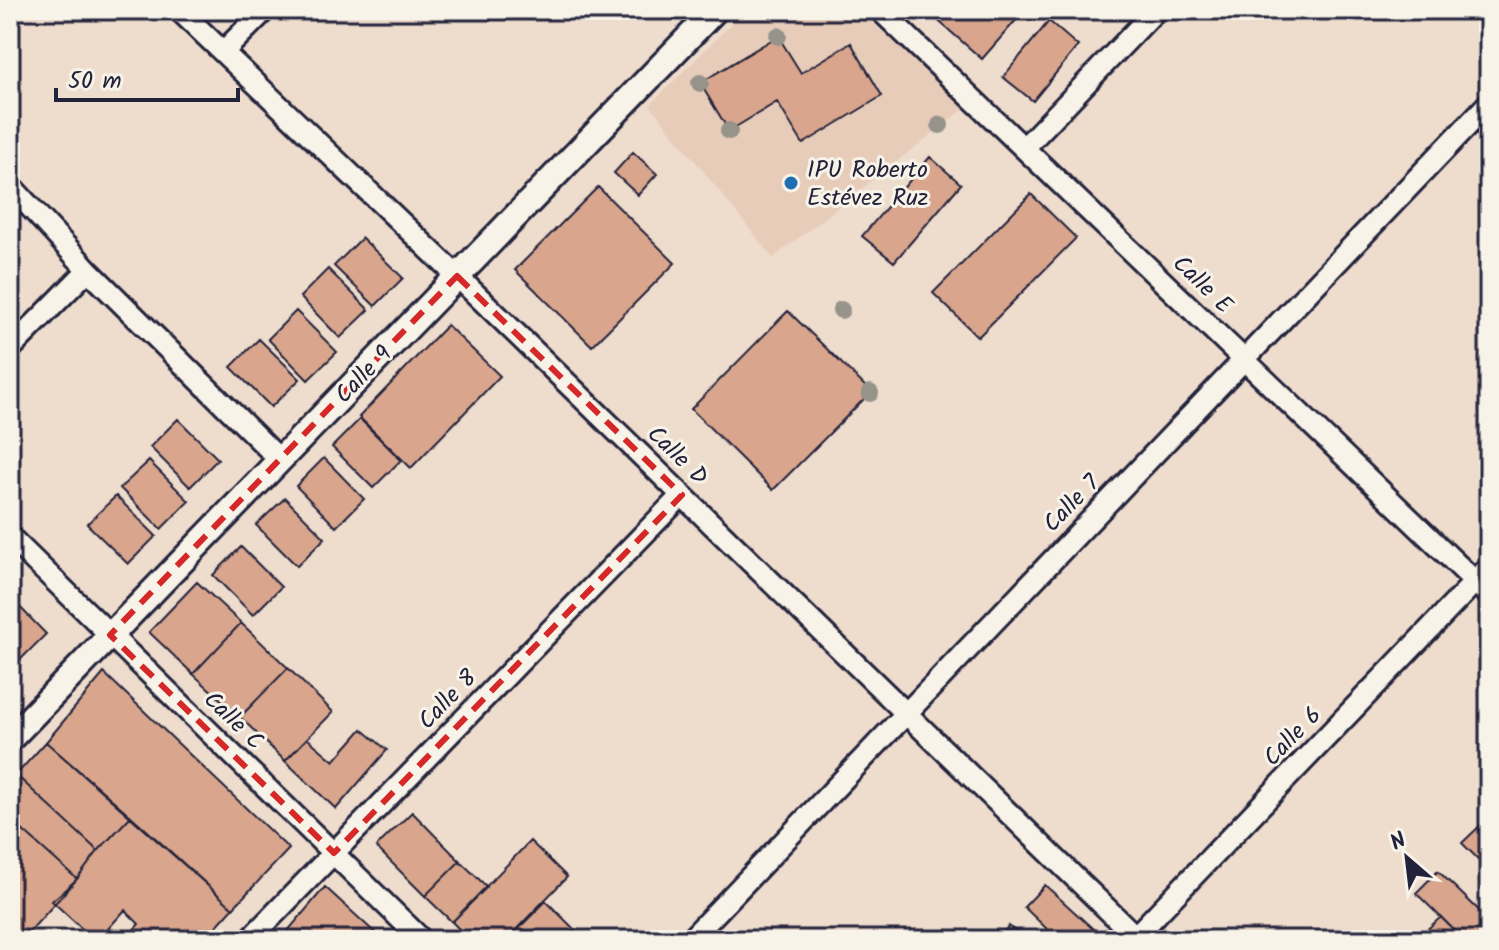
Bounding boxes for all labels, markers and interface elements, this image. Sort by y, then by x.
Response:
scale bar [56,52,238,102]
text: 50 m [68,62,122,101]
place label: IPU Roberto Estévez Ruz [807,151,928,218]
marker: IPU Roberto Estévez Ruz [782,174,800,192]
street label: Calle E [1163,246,1242,325]
street label: Calle 9 [326,336,402,414]
street label: Calle D [637,417,717,496]
street label: Calle 7 [1034,465,1111,542]
street label: Calle 8 [409,660,488,740]
street label: Calle C [193,682,272,760]
street label: Calle 6 [1254,698,1332,776]
north arrow [1367,818,1447,898]
text: N [1384,824,1413,861]

